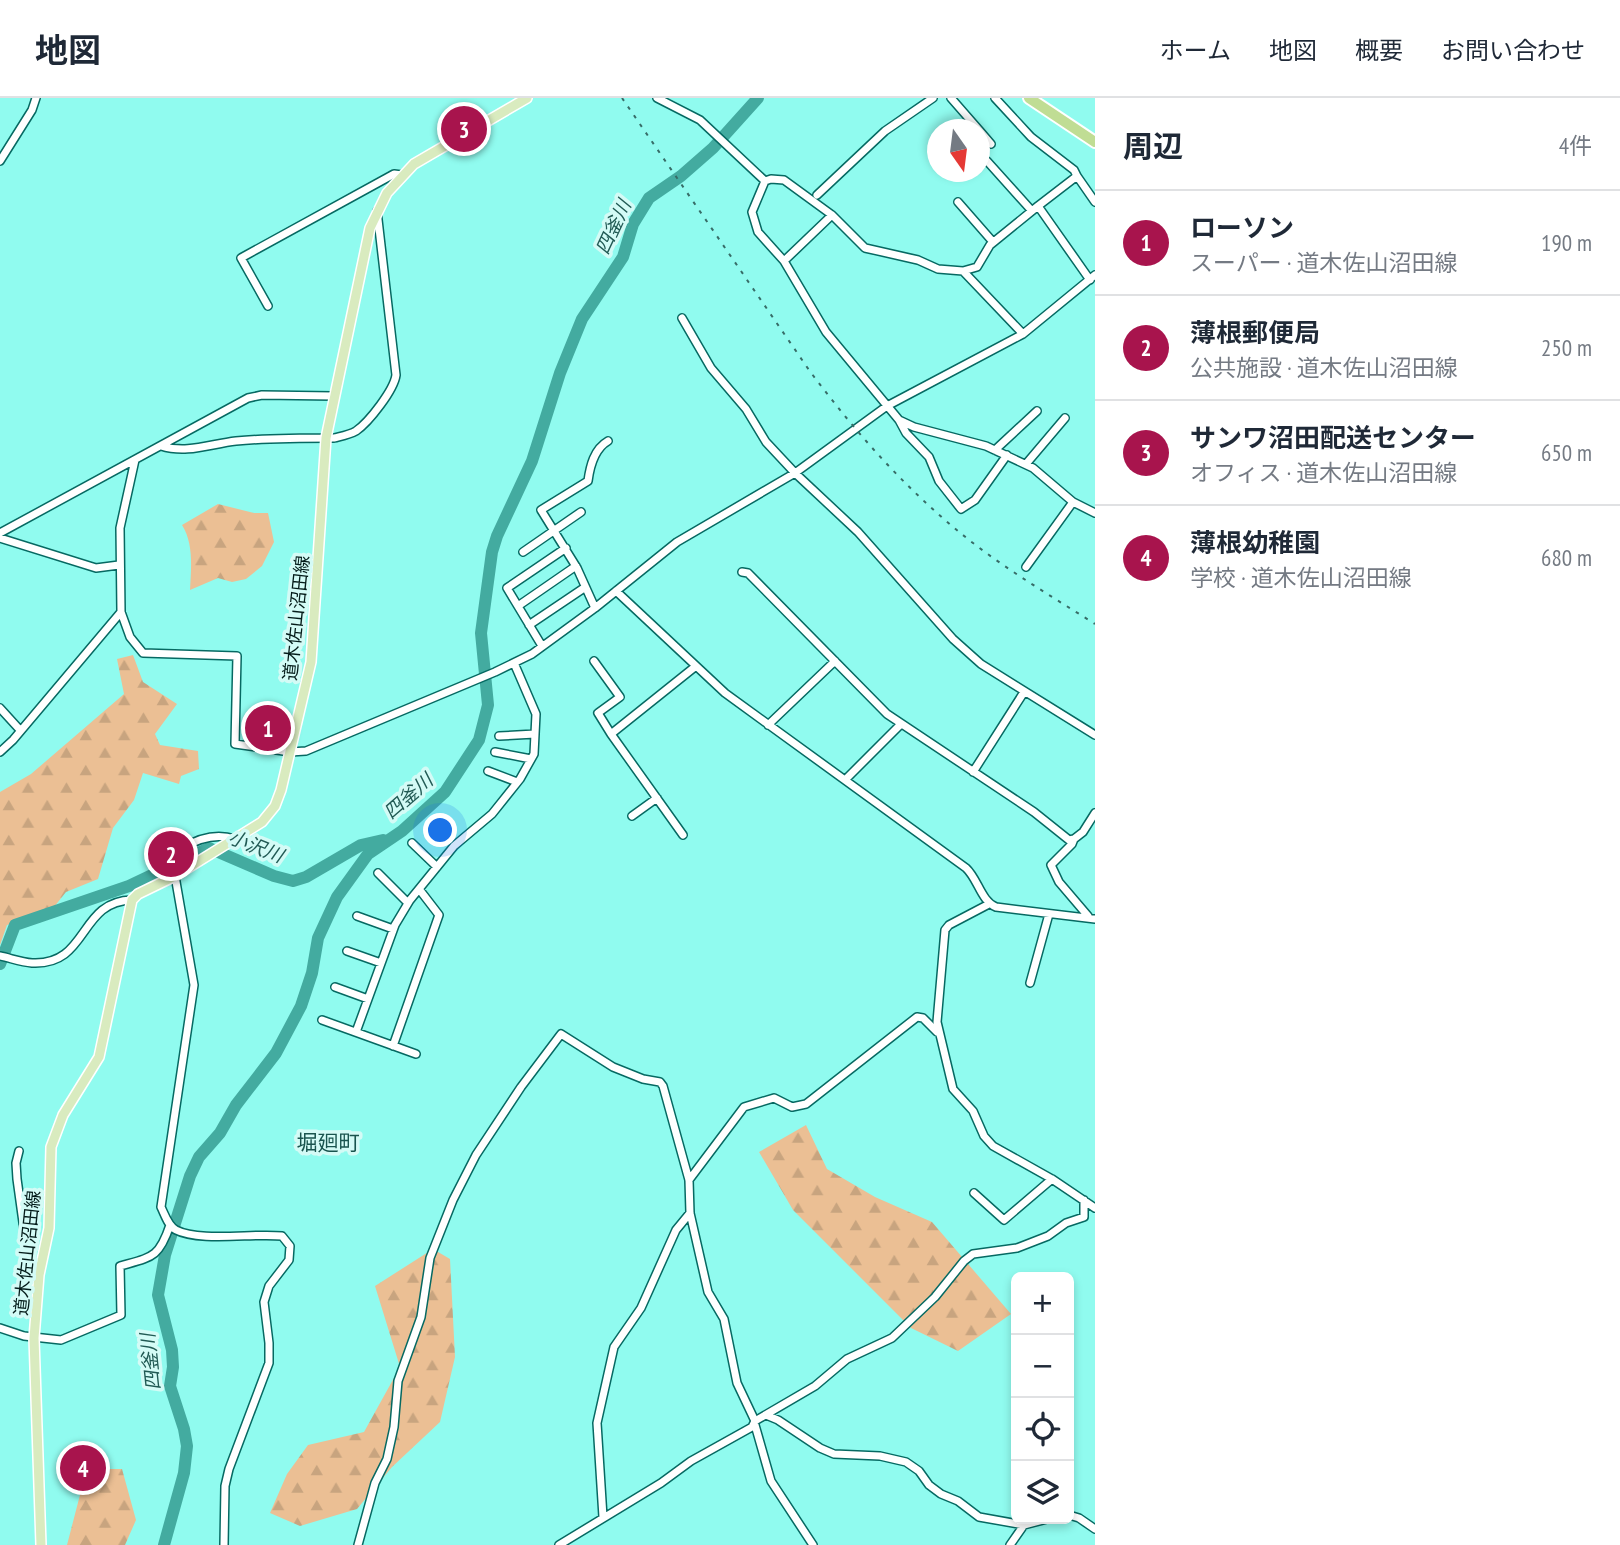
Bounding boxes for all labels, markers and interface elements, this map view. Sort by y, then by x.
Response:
text: 地図 [35,28,101,71]
text: ホーム [1160,35,1231,66]
text: 地図 [1269,35,1317,66]
text: 概要 [1355,35,1403,66]
text: お問い合わせ [1441,35,1585,66]
pin: 3 [441,103,487,155]
north arrow [927,119,990,182]
text: 周辺 [1123,126,1183,165]
text: 4件 [1559,131,1592,160]
water label: 四釜川 [590,194,637,258]
text: ローソン [1190,211,1294,244]
text: 1 [1141,228,1152,257]
text: 190 m [1541,228,1592,257]
text: スーパー · 道木佐山沼田線 [1190,248,1457,277]
text: 薄根郵便局 [1190,316,1320,349]
text: 2 [1141,333,1152,362]
text: 250 m [1541,333,1592,362]
text: 公共施設 · 道木佐山沼田線 [1190,353,1458,382]
text: サンワ沼田配送センター [1190,421,1476,454]
text: 3 [1141,438,1152,467]
text: 650 m [1541,438,1592,467]
text: オフィス · 道木佐山沼田線 [1190,458,1457,487]
text: 薄根幼稚園 [1190,526,1320,559]
text: 4 [1141,543,1152,572]
text: 680 m [1541,543,1592,572]
street label: 道木佐山沼田線 [278,554,314,682]
text: 学校 · 道木佐山沼田線 [1190,563,1412,592]
pin: 1 [245,702,291,754]
water label: 四釜川 [379,767,439,824]
your location [423,813,457,847]
water label: 小沢川 [225,825,289,868]
pin: 2 [148,828,194,880]
district label: 堀廻町 [297,1129,360,1156]
street label: 道木佐山沼田線 [9,1189,45,1317]
map controls [1011,1272,1074,1524]
button: + [1011,1272,1074,1335]
water label: 四釜川 [135,1330,165,1392]
button: − [1011,1335,1074,1398]
button: locate [1011,1398,1074,1461]
pin: 4 [60,1442,106,1494]
button: layers [1011,1461,1074,1524]

